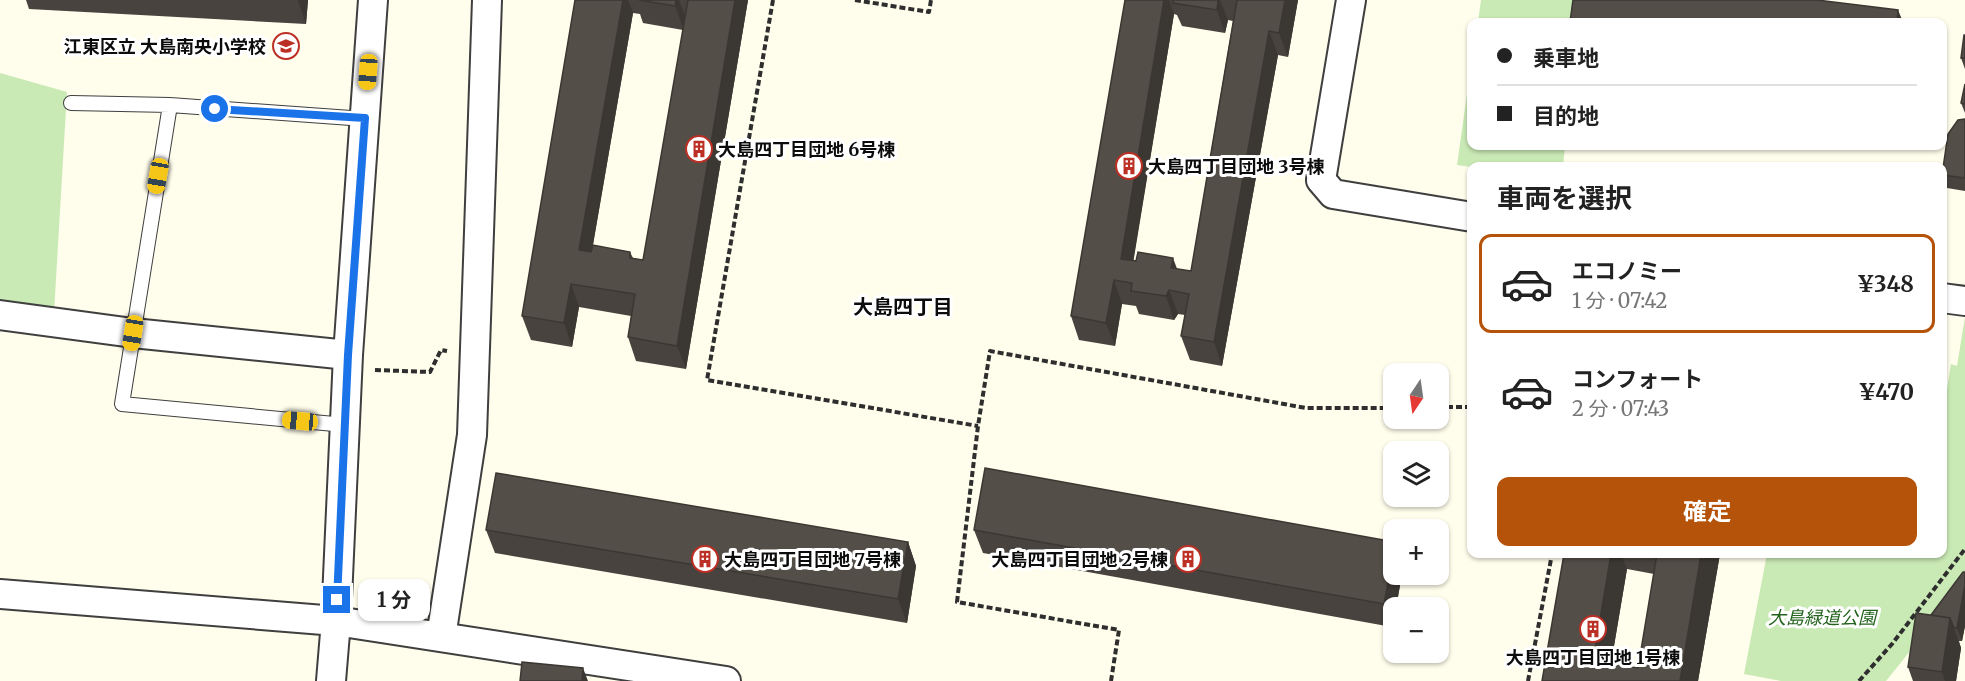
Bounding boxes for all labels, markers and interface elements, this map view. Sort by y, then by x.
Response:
school or university icon: 江東区立 大島南央小学校 [271,31,301,61]
place label: 江東区立 大島南央小学校 [64,35,266,58]
text: 乗車地 [1533,44,1599,72]
car [358,53,378,91]
route start [201,95,228,122]
text: 目的地 [1533,102,1599,130]
building icon: 大島四丁目団地 6号棟 [684,134,714,164]
place label: 大島四丁目団地 6号棟 [718,138,895,161]
building icon: 大島四丁目団地 3号棟 [1114,151,1144,181]
place label: 大島四丁目団地 3号棟 [1148,155,1325,178]
car [146,157,170,195]
text: 車両を選択 [1497,181,1632,215]
icon: car [1500,257,1554,311]
text: エコノミー [1572,257,1682,285]
text: ¥348 [1857,270,1914,298]
text: 1 分 · 07:42 [1572,288,1668,313]
district label: 大島四丁目 [853,294,953,319]
car [121,314,145,352]
north arrow [1383,363,1449,429]
map controls [1383,363,1449,663]
icon: car [1500,365,1554,419]
text: コンフォート [1572,365,1703,393]
text: ¥470 [1859,378,1914,406]
text: 2 分 · 07:43 [1572,396,1669,421]
car [281,410,319,432]
button: layers [1383,441,1449,507]
button: 確定 [1497,477,1917,546]
button: + [1383,519,1449,585]
building icon: 大島四丁目団地 7号棟 [690,544,720,574]
building icon: 大島四丁目団地 2号棟 [1173,544,1203,574]
place label: 大島四丁目団地 7号棟 [724,548,901,571]
place label: 大島四丁目団地 2号棟 [991,548,1168,571]
callout: 1 分 [358,579,430,621]
route end [323,586,350,613]
text: 1 分 [377,587,411,612]
button: − [1383,597,1449,663]
park label: 大島緑道公園 [1768,606,1879,629]
building icon: 大島四丁目団地 1号棟 [1578,614,1608,644]
place label: 大島四丁目団地 1号棟 [1506,646,1680,669]

